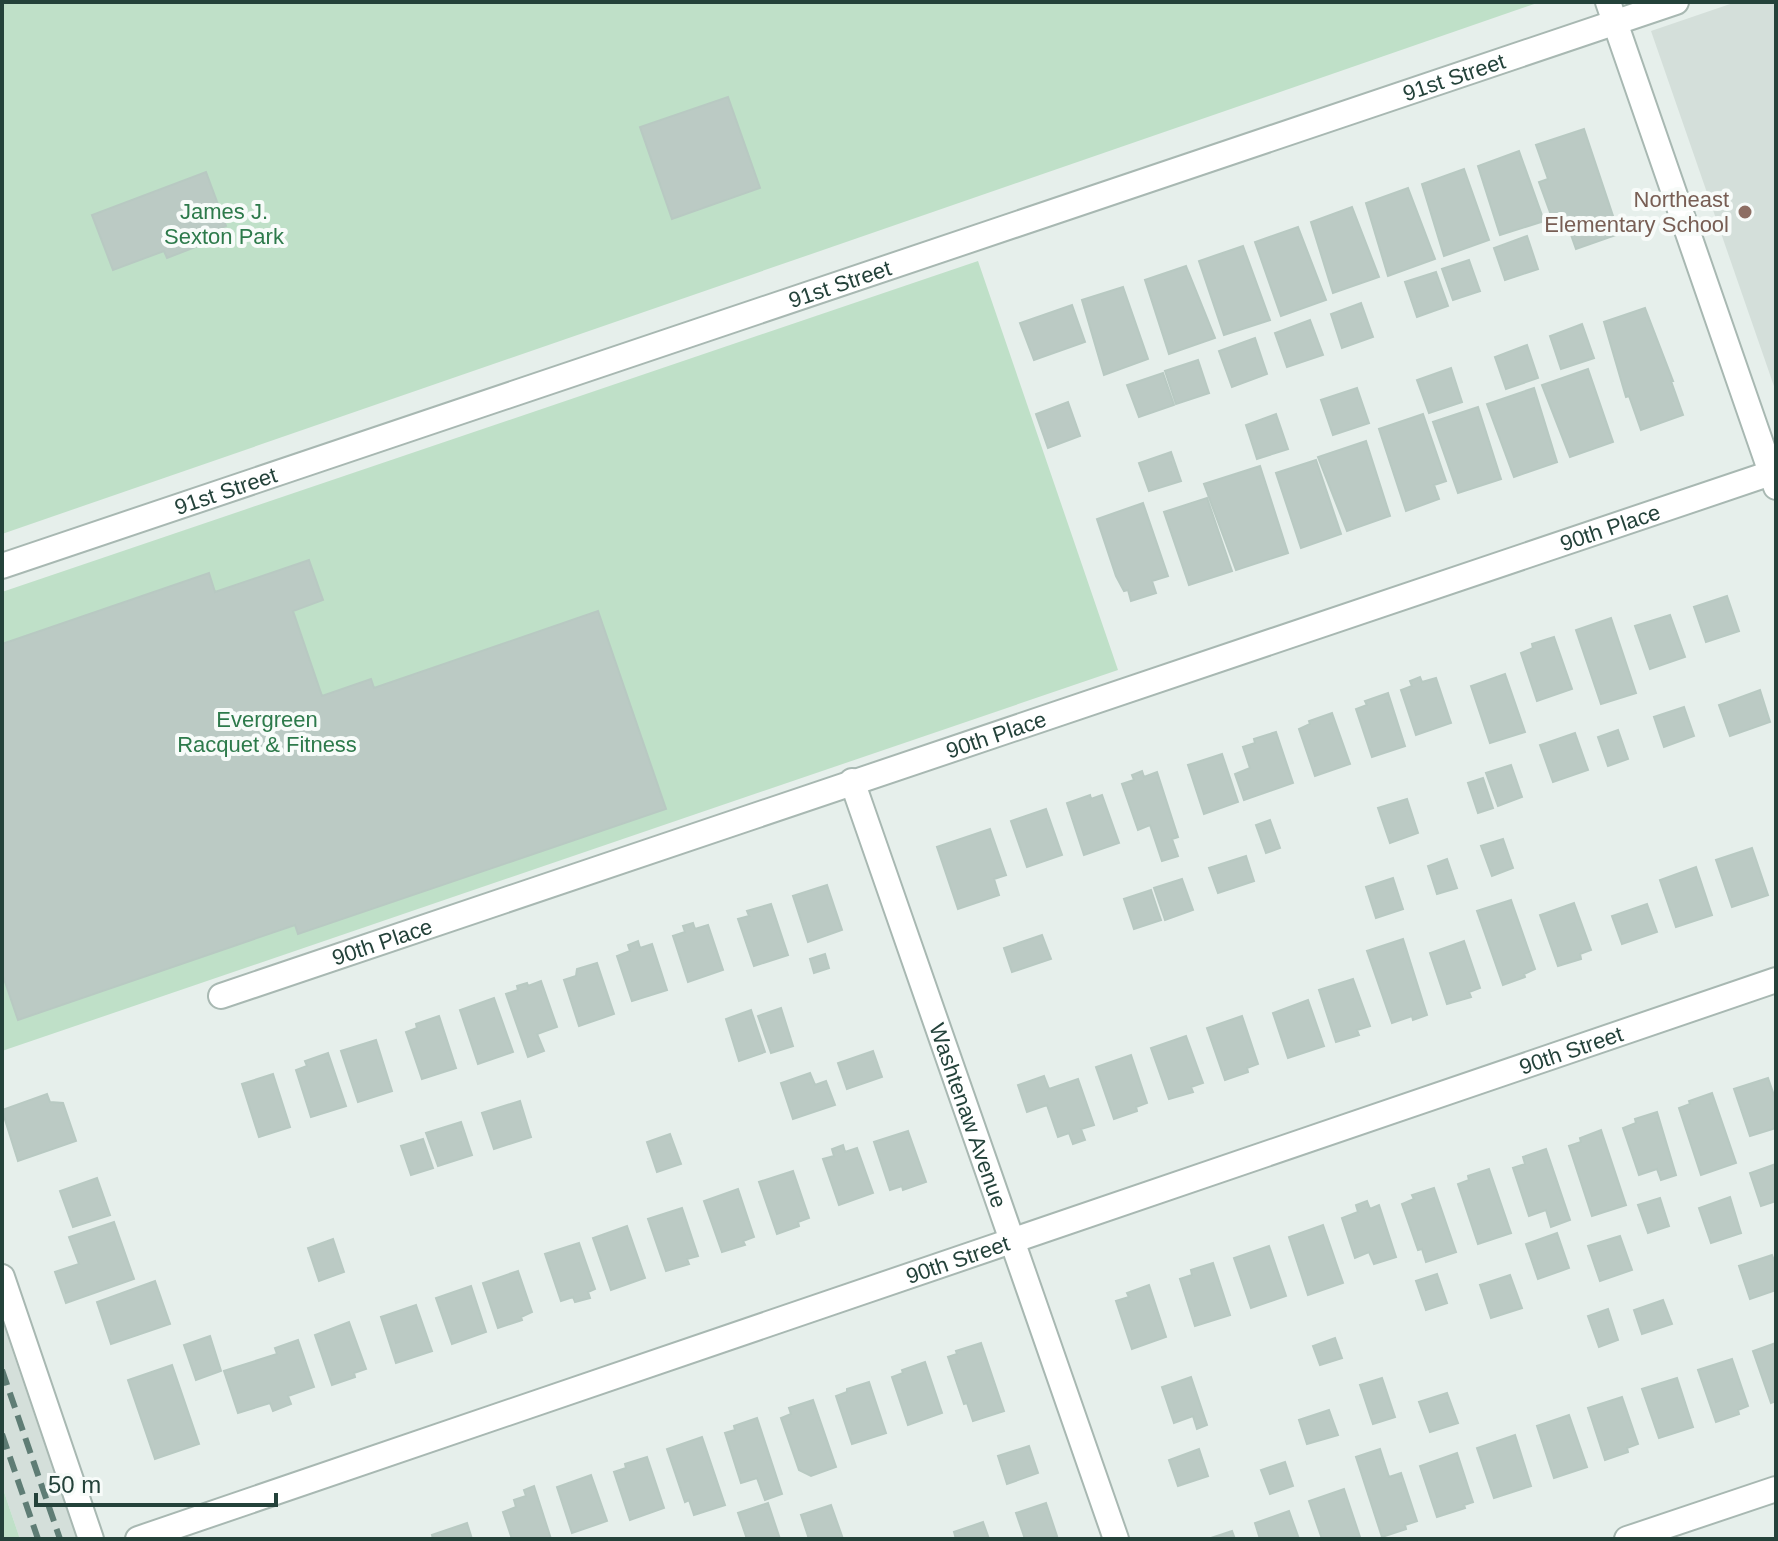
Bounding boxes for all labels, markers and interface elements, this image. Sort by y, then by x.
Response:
street label: 91st Street [1399,48,1508,106]
place label: Northeast Elementary School [1544,187,1729,237]
park label: James J. Sexton Park [164,199,285,249]
marker: Northeast Elementary School [1736,203,1754,221]
street label: 91st Street [785,255,894,313]
street label: 91st Street [171,462,280,519]
street label: 90th Place [1557,499,1663,556]
street label: 90th Place [943,706,1049,763]
park label: Evergreen Racquet & Fitness [177,707,357,757]
street label: 90th Place [329,913,435,970]
street label: Washtenaw Avenue [925,1020,1012,1211]
street label: 90th Street [1516,1021,1626,1079]
street label: 90th Street [903,1230,1013,1289]
scale bar [36,1457,276,1507]
text: 50 m [48,1471,101,1498]

